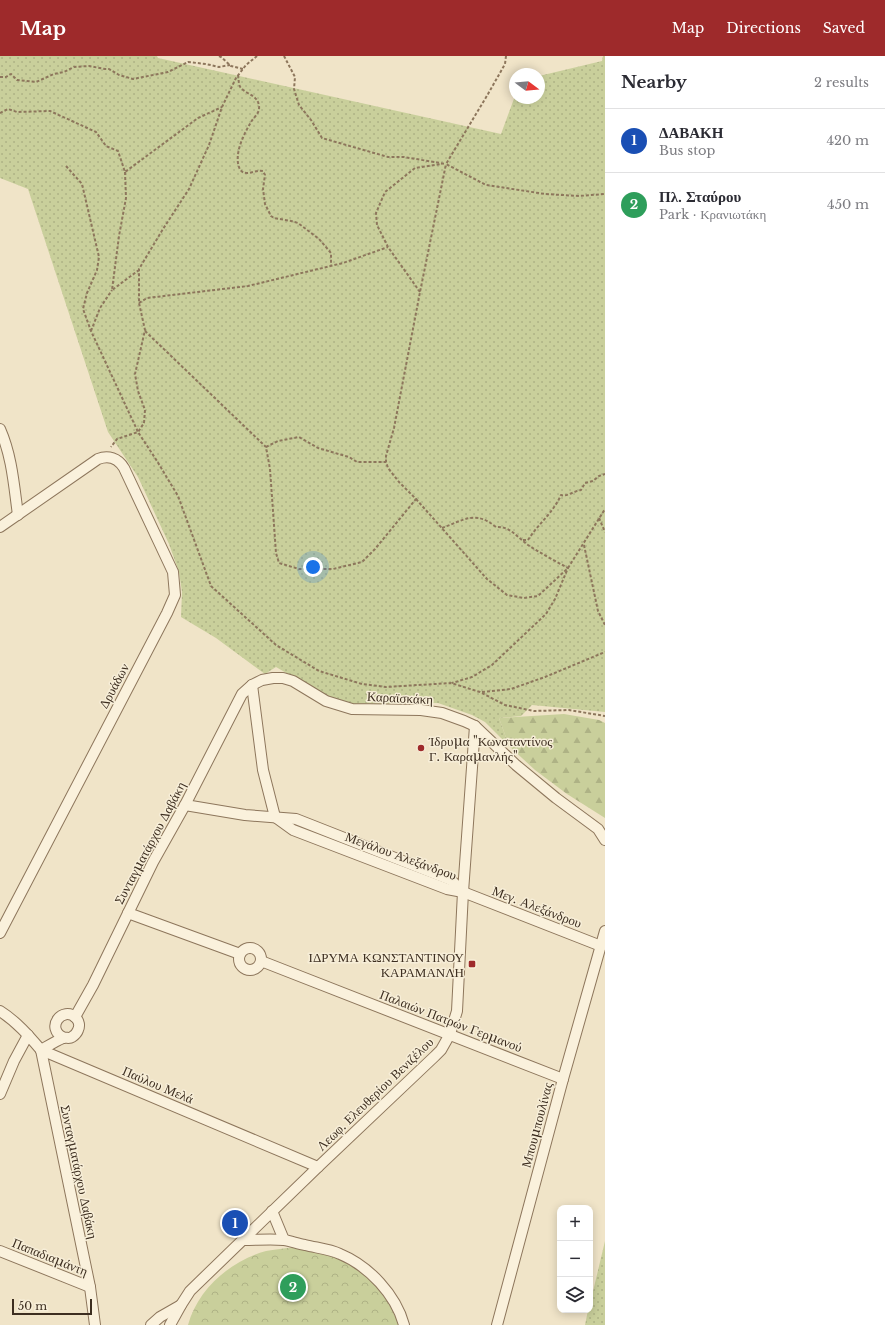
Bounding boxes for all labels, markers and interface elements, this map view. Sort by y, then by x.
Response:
text: Map [20,17,66,40]
text: Map [672,19,704,37]
text: Directions [726,19,801,37]
text: Saved [823,19,865,37]
north arrow [509,68,545,104]
text: Nearby [621,72,687,93]
text: 2 results [814,74,869,91]
text: ΔΑΒΑΚΗ [659,123,723,142]
text: 1 [631,132,637,149]
text: 420 m [826,132,869,149]
text: Bus stop [659,142,715,159]
text: Πλ. Σταύρου [659,187,741,206]
text: 2 [630,196,638,213]
text: 450 m [827,196,869,213]
text: Park · Κρανιωτάκη [659,206,766,223]
your location [303,557,323,577]
street label: Δρυάδων [95,660,133,711]
street label: Καραϊσκάκη [367,688,434,708]
place label: Ίδρυμα "Κωνσταντίνος Γ. Καραμανλής" [428,733,553,765]
marker: Ίδρυμα "Κωνσταντίνος Γ. Καραμανλής" [416,743,426,753]
street label: Συνταγματάρχου Δαβάκη [110,779,190,907]
street label: Μεγάλου Αλεξάνδρου [343,828,459,884]
street label: Μεγ. Αλεξάνδρου [490,882,584,932]
place label: ΙΔΡΥΜΑ ΚΩΝΣΤΑΝΤΙΝΟΥ ΚΑΡΑΜΑΝΛΗ [309,949,465,981]
marker: ΙΔΡΥΜΑ ΚΩΝΣΤΑΝΤΙΝΟΥ ΚΑΡΑΜΑΝΛΗ [467,959,477,969]
street label: Παλαιών Πατρών Γερμανού [377,986,525,1056]
street label: Λεωφ. Ελευθερίου Βενιζέλου [313,1034,437,1154]
street label: Παύλου Μελά [120,1062,196,1108]
street label: Μπουμπουλίνας [517,1080,557,1169]
street label: Συνταγματάρχου Δαβάκη [56,1103,102,1241]
map controls [557,1205,593,1313]
button: + [557,1205,593,1241]
pin: 1 [222,1208,248,1238]
street label: Παπαδιαμάντη [10,1234,91,1280]
button: − [557,1241,593,1277]
pin: 2 [280,1272,306,1302]
button: layers [557,1277,593,1313]
scale bar [12,1297,92,1316]
text: 50 m [18,1299,47,1313]

